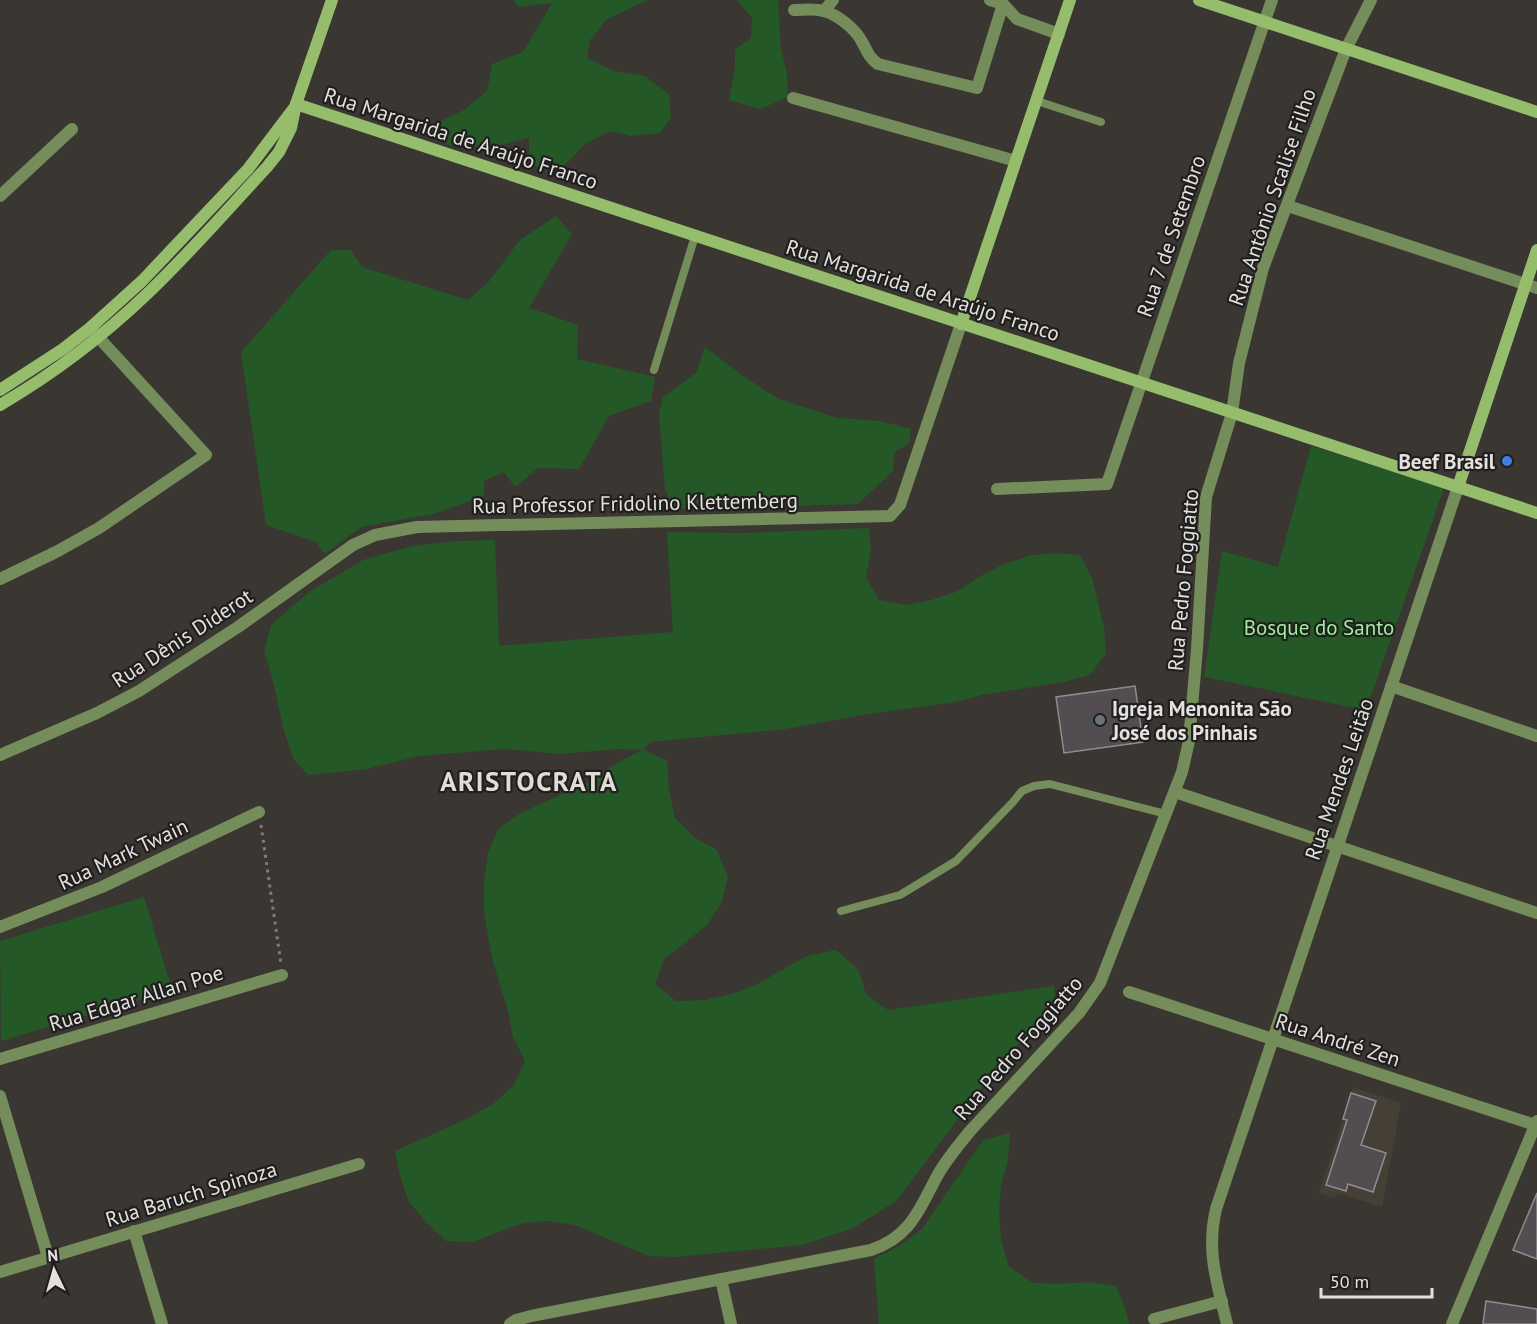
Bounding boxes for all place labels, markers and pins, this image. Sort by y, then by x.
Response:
place label: Beef Brasil [1398,448,1496,475]
marker: Beef Brasil [1500,454,1514,468]
place label: Igreja Menonita São José dos Pinhais [1111,695,1292,746]
marker: Igreja Menonita São José dos Pinhais [1093,713,1107,727]

